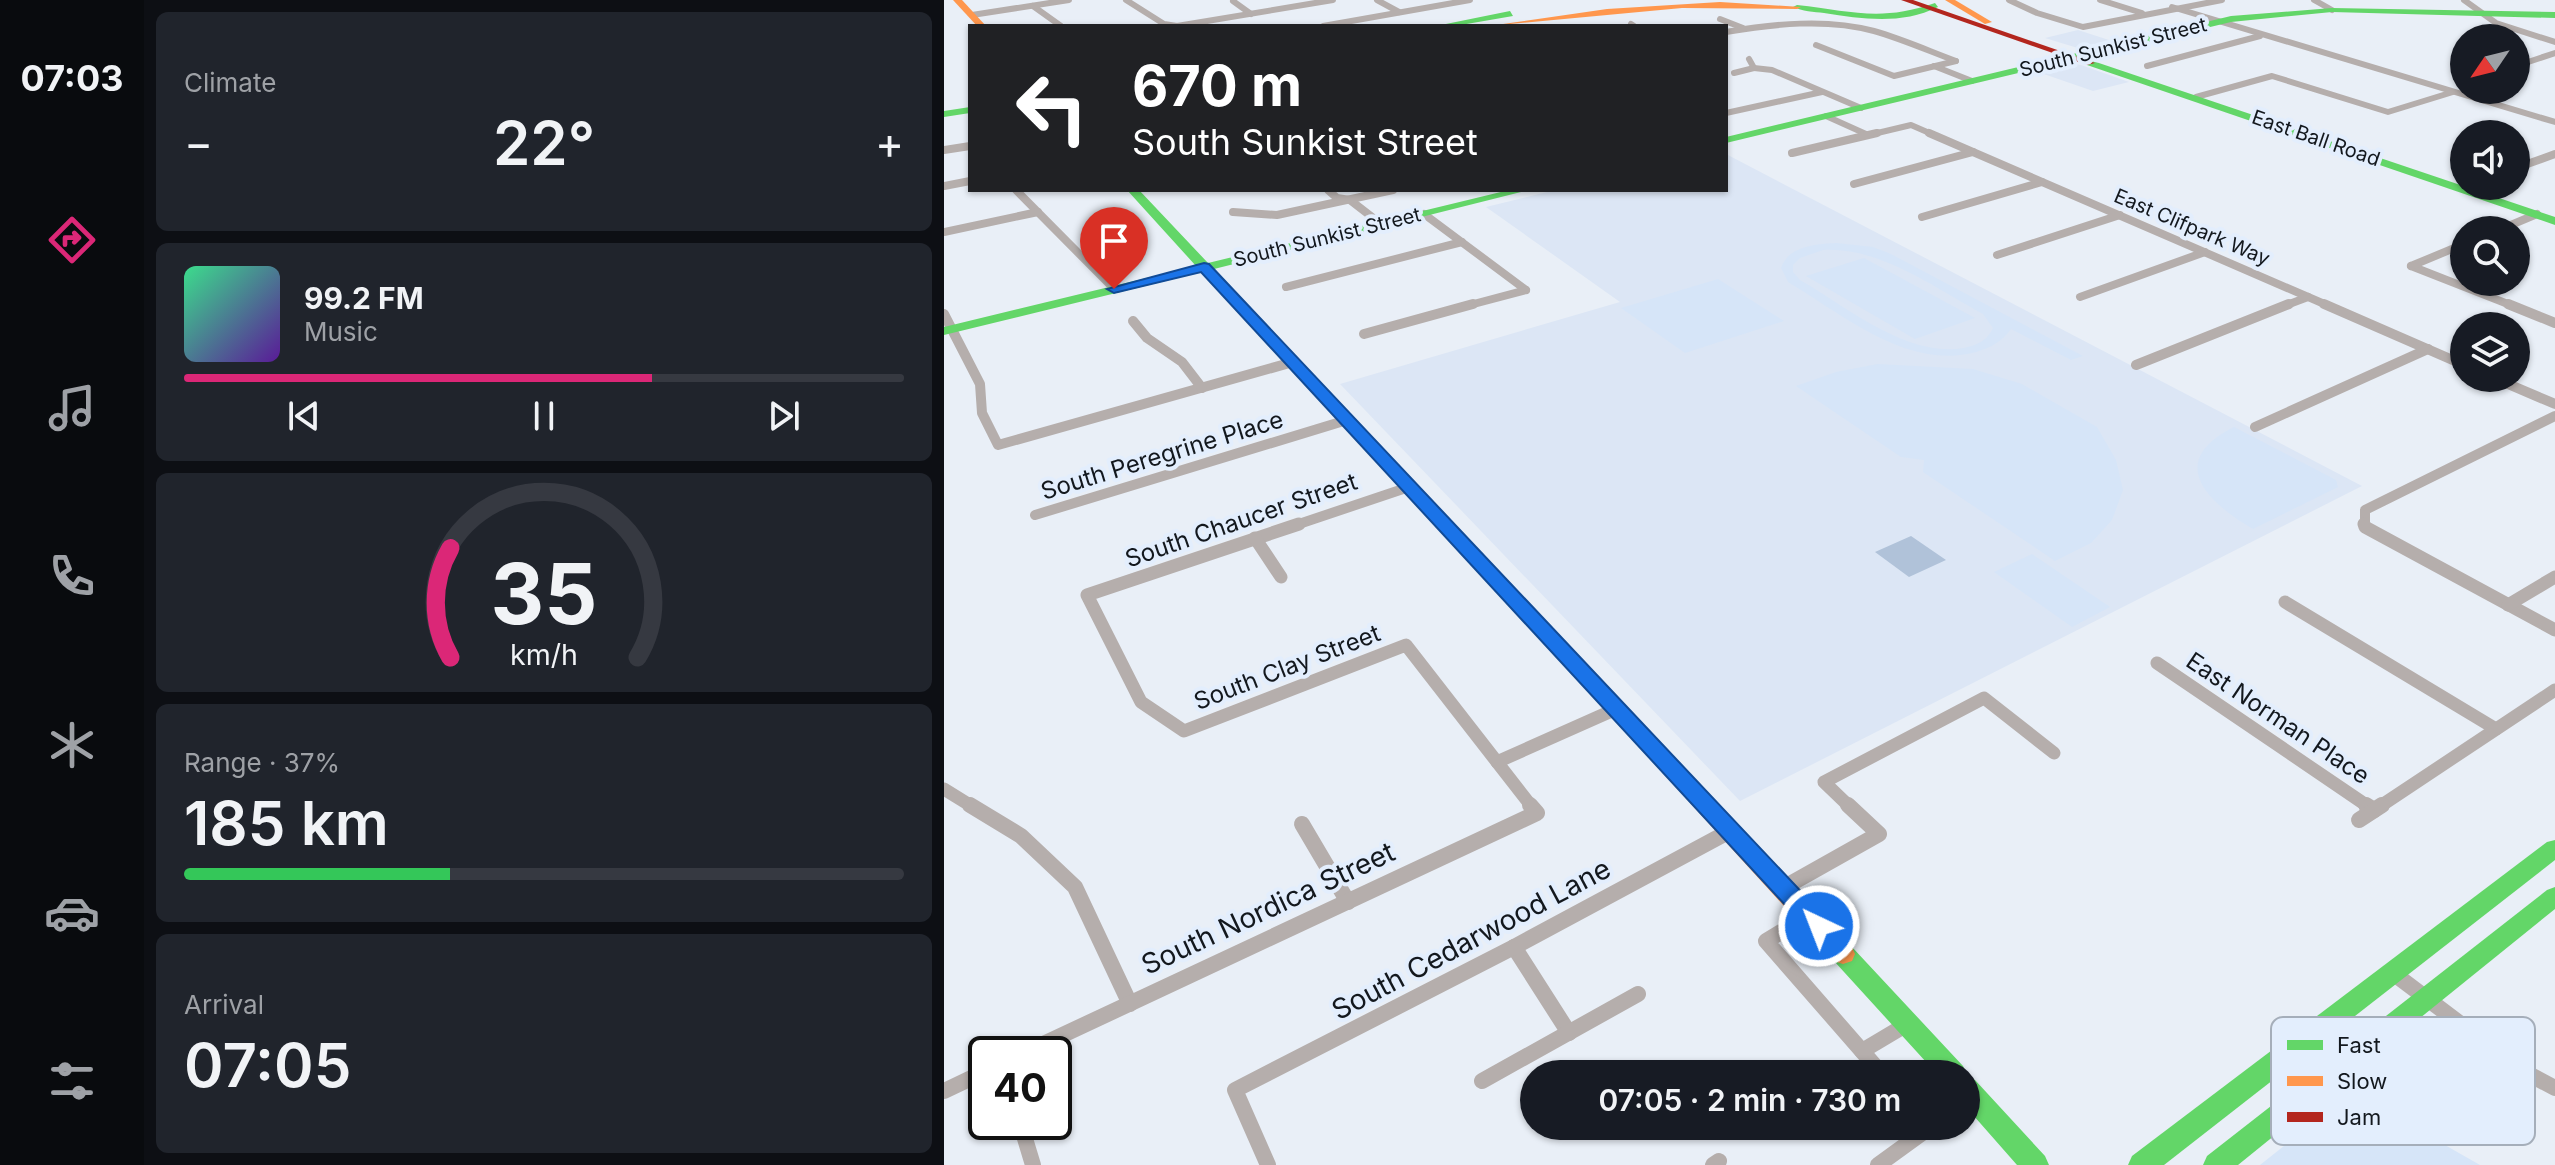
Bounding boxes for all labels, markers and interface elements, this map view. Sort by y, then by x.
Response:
street label: South Sunkist Street [2017,12,2210,82]
north arrow [2450,24,2530,104]
map controls [2450,24,2530,392]
text: 670 m [1132,52,1302,120]
text: 07:03 [21,56,123,100]
icon: left [1000,56,1104,160]
text: Climate [184,67,276,98]
street label: East Ball Road [2249,105,2383,171]
text: 22° [493,107,595,179]
text: − [184,116,213,170]
text: + [875,116,904,170]
text: South Sunkist Street [1132,120,1478,164]
button: sound [2450,120,2530,200]
street label: East Clifpark Way [2111,183,2273,271]
street label: South Sunkist Street [1231,202,1424,272]
pin [1080,207,1148,289]
icon: directions [44,212,100,268]
button: search [2450,216,2530,296]
icon: arrive [1092,219,1136,263]
text: 99.2 FM [304,280,424,316]
button: layers [2450,312,2530,392]
text: Music [304,316,378,347]
icon: music [44,380,100,436]
icon: previous [282,394,326,438]
icon: pause [522,394,566,438]
icon: next [762,394,806,438]
street label: South Peregrine Place [1037,404,1287,506]
street label: South Chaucer Street [1121,467,1361,573]
text: 35 [491,543,597,644]
icon: phone [44,548,100,604]
street label: South Clay Street [1190,618,1384,716]
text: km/h [510,638,578,673]
street label: East Norman Place [2181,646,2375,790]
icon: climate [44,717,100,773]
text: Range · 37% [184,747,340,778]
text: 185 km [184,787,389,859]
street label: South Nordica Street [1136,834,1400,982]
street label: South Cedarwood Lane [1326,851,1616,1027]
position arrow [1777,884,1861,968]
icon: car [44,885,100,941]
text: Arrival [184,989,264,1020]
legend [2271,1017,2535,1145]
text: 07:05 [184,1029,351,1101]
text: Fast [2337,1032,2381,1058]
speed limit sign: 40 [968,1036,1072,1140]
icon: filters [44,1053,100,1109]
text: Slow [2337,1068,2387,1094]
text: 07:05 · 2 min · 730 m [1599,1082,1901,1118]
text: Jam [2337,1104,2381,1130]

